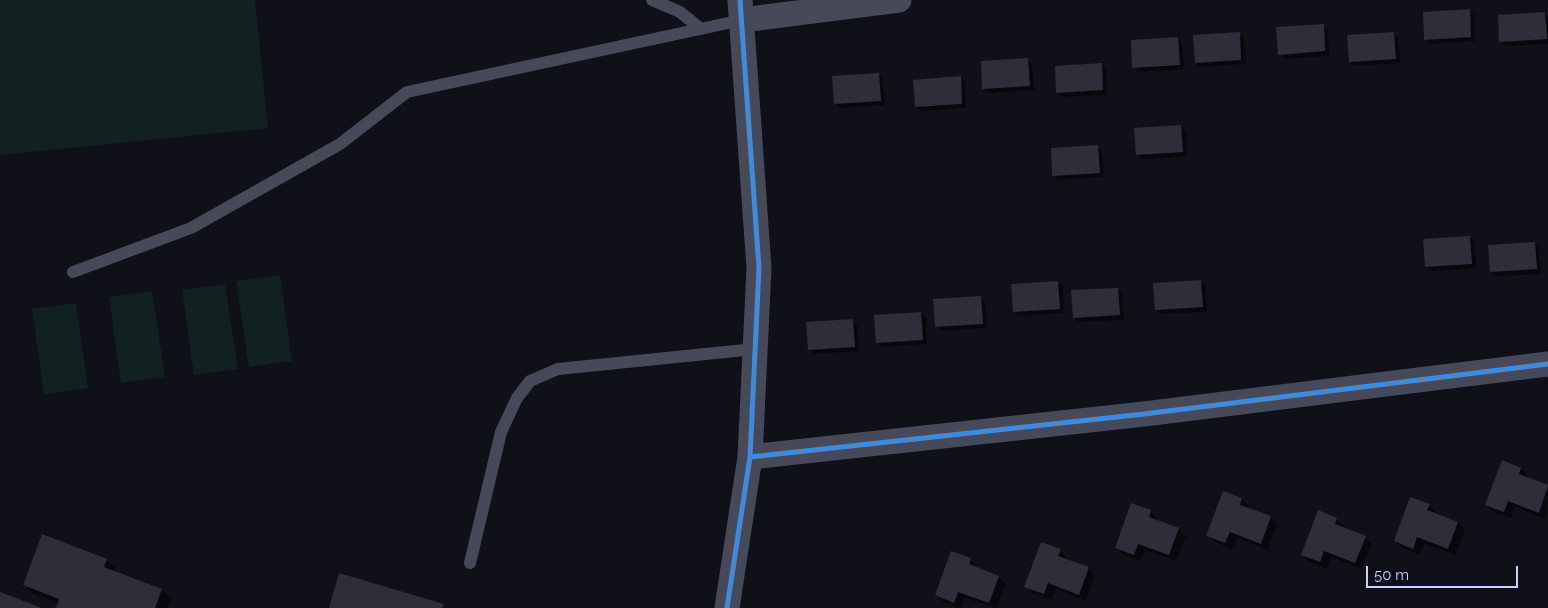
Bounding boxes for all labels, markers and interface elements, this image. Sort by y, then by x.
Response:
scale bar [1368,556,1520,588]
text: 50 m [1374,566,1409,584]

